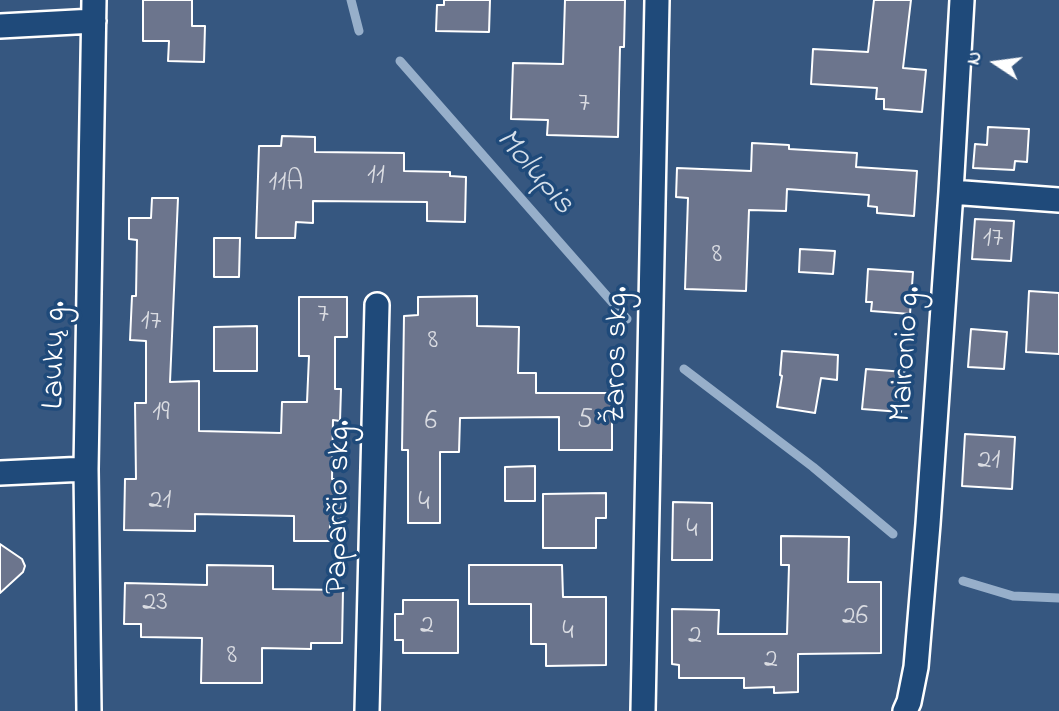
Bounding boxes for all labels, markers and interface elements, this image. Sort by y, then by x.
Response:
north arrow [961,28,1031,98]
text: N [960,49,990,67]
house number: 7 [578,88,590,122]
water label: Molupis [485,122,581,224]
house number: 11 [367,160,385,194]
house number: 11A [268,167,304,201]
house number: 17 [983,223,1003,257]
house number: 8 [712,239,722,273]
street label: Maironio g. [884,285,932,423]
street label: Žaros skg. [599,286,639,424]
house number: 7 [317,299,329,333]
street label: Laukų g. [37,300,77,410]
house number: 17 [141,306,161,340]
house number: 8 [428,325,438,359]
house number: 19 [152,397,170,431]
house number: 5 [577,404,593,438]
house number: 6 [425,406,437,440]
street label: Paparčio skg. [320,420,362,594]
house number: 21 [978,445,1000,479]
house number: 21 [149,485,171,519]
house number: 4 [418,487,430,521]
house number: 4 [686,514,698,548]
house number: 23 [142,587,168,621]
house number: 26 [842,601,868,635]
house number: 2 [420,610,434,644]
house number: 4 [562,616,574,650]
house number: 2 [688,620,702,654]
house number: 8 [227,640,237,674]
house number: 2 [764,644,778,678]

